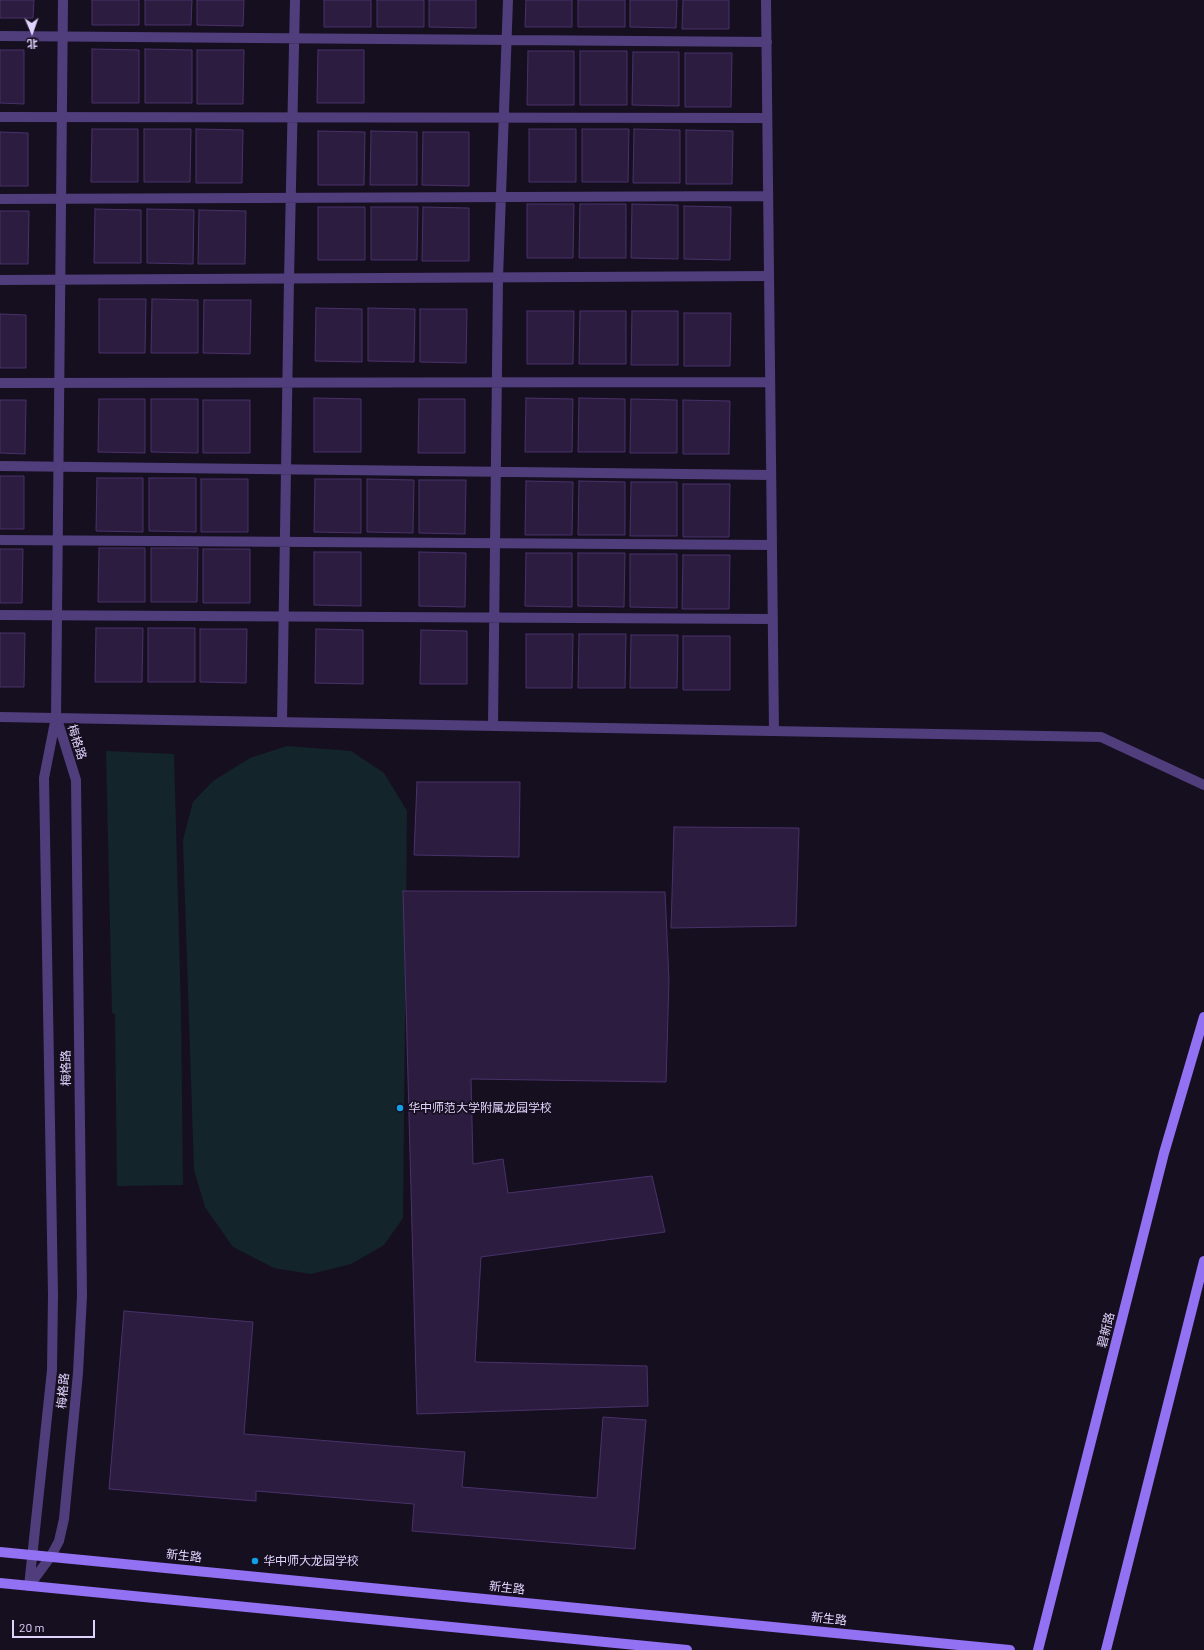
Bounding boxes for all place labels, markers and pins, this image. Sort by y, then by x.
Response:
place label: 华中师范大学附属龙园学校 [408,1101,552,1115]
marker: 华中师范大学附属龙园学校 [395,1103,405,1113]
place label: 华中师大龙园学校 [263,1554,359,1568]
marker: 华中师大龙园学校 [250,1556,260,1566]

